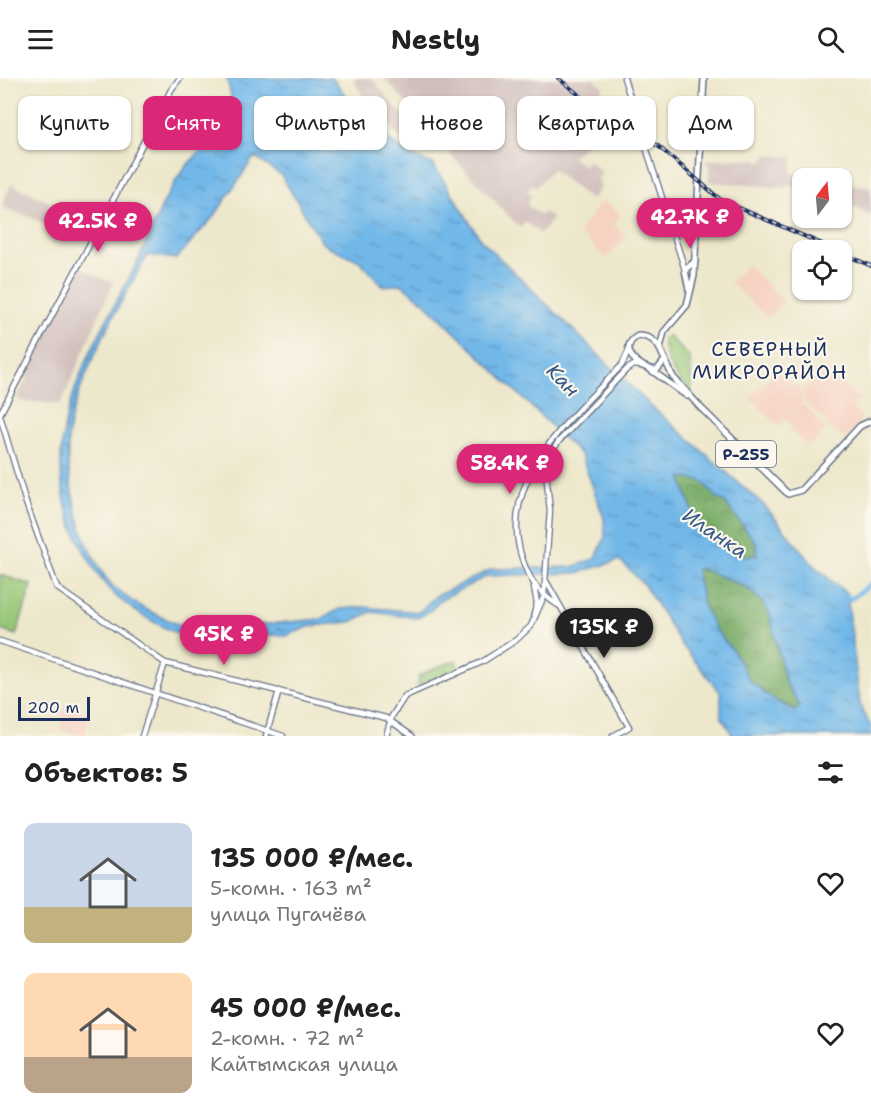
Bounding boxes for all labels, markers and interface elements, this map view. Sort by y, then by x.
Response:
text: Nestly [391,21,480,58]
icon: menu [24,23,57,56]
icon: search [814,23,847,56]
chip: Купить [18,96,131,150]
chip: Снять [143,96,242,150]
chip: Фильтры [254,96,387,150]
chip: Новое [399,96,505,150]
chip: Квартира [517,96,656,150]
chip: Дом [668,96,754,150]
north arrow [792,168,852,228]
map controls [792,168,852,300]
pin: 42.7K ₽ [635,198,745,249]
pin: 42.5K ₽ [43,202,153,253]
text: 42.7K ₽ [651,204,729,230]
text: 42.5K ₽ [58,208,138,234]
button: locate [792,240,852,300]
district label: СЕВЕРНЫЙ МИКРОРАЙОН [692,336,848,385]
water label: Кан [541,358,585,402]
road number: Р-255 [716,441,776,467]
pin: 58.4K ₽ [455,444,565,495]
text: 58.4K ₽ [471,450,549,476]
water label: Иланка [678,502,752,564]
pin: 135K ₽ [555,608,653,659]
text: 135K ₽ [569,614,639,640]
pin: 45K ₽ [182,615,266,666]
text: 45K ₽ [194,621,254,647]
scale bar [18,694,90,722]
text: 200 m [27,697,79,718]
text: Объектов: 5 [24,755,188,790]
icon: filters [814,756,847,789]
text: 135 000 ₽/мес. [210,840,413,875]
icon: home [72,847,144,919]
icon: heart [814,867,847,900]
text: 5-комн. · 163 m² [210,875,372,901]
text: улица Пугачёва [210,901,366,927]
text: 45 000 ₽/мес. [210,990,401,1025]
icon: home [72,997,144,1069]
icon: heart [814,1017,847,1050]
text: 2-комн. · 72 m² [210,1025,364,1051]
text: Кайтымская улица [210,1051,398,1077]

